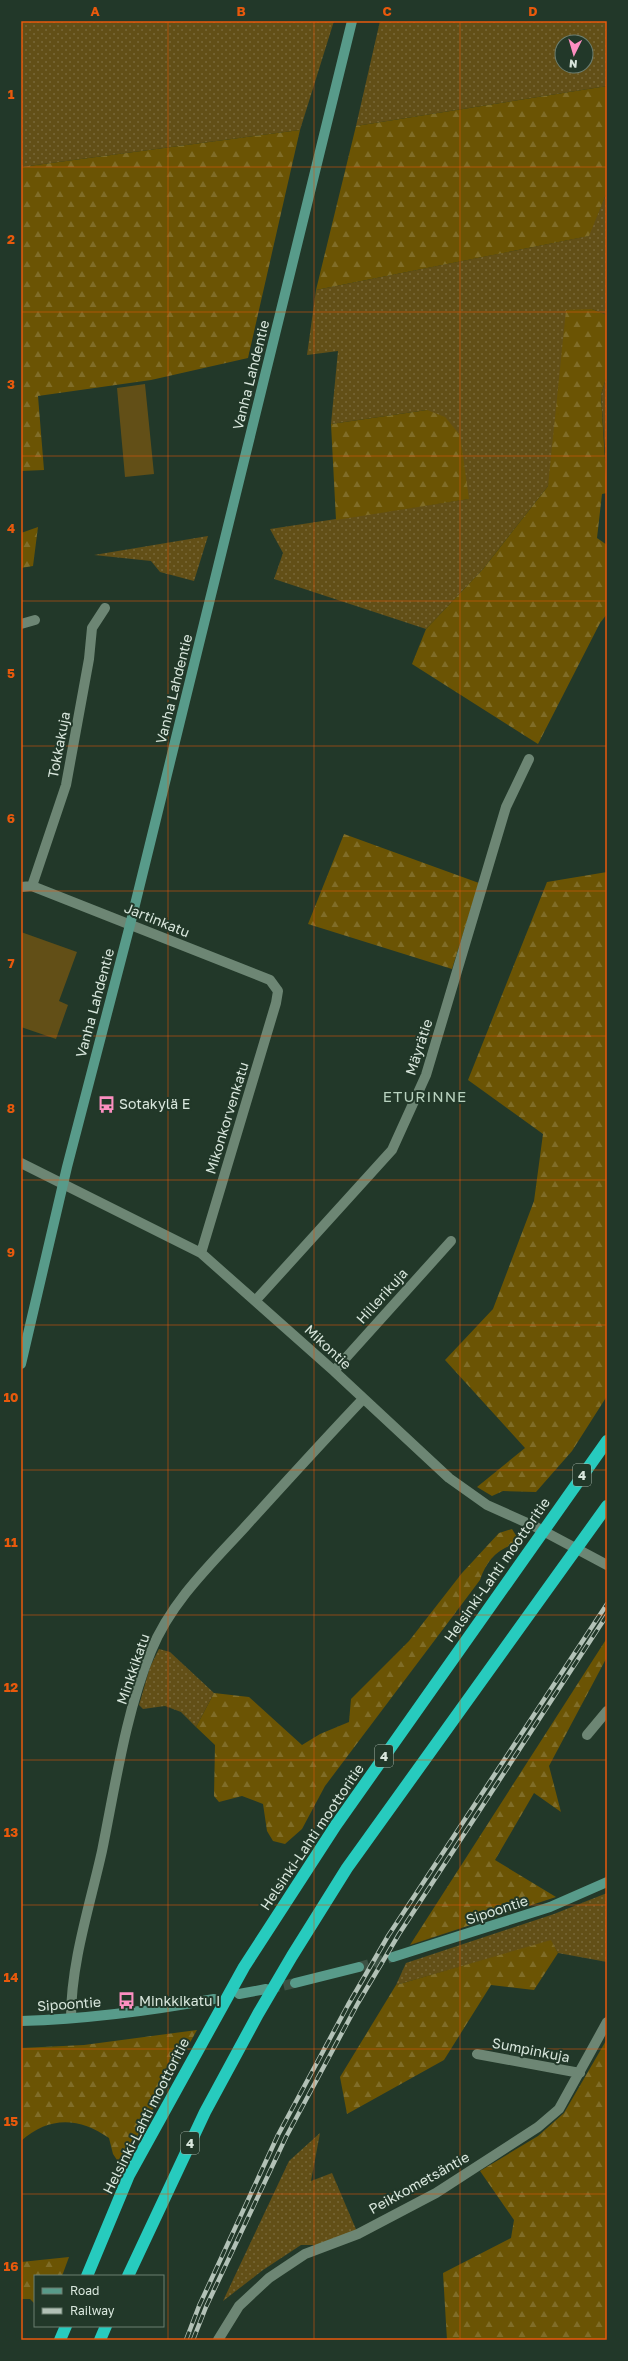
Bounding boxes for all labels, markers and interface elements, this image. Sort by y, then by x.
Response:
text: A [90,3,100,19]
text: B [236,3,246,19]
text: C [382,3,392,19]
text: D [528,3,538,19]
north arrow [554,34,594,74]
text: N [568,58,578,71]
text: 1 [8,86,15,102]
text: 2 [7,231,15,247]
street label: Vanha Lahdentie [229,318,272,431]
text: 3 [7,376,15,392]
text: 4 [7,520,15,536]
street label: Vanha Lahdentie [152,632,195,745]
text: 5 [7,665,15,681]
street label: Tokkakuja [44,710,73,780]
text: 6 [7,810,15,826]
street label: Jartinkatu [122,899,192,940]
street label: Vanha Lahdentie [72,946,117,1059]
text: 7 [7,955,15,971]
street label: Mäyrätie [401,1017,436,1077]
street label: Mikonkorvenkatu [201,1060,252,1176]
district label: ETURINNE [383,1087,467,1105]
bus stop icon: Sotakylä E [96,1094,116,1114]
place label: Sotakylä E [119,1095,190,1112]
text: 8 [7,1100,15,1116]
text: 9 [7,1244,15,1260]
street label: Hillerikuja [352,1264,411,1327]
street label: Mikontie [301,1321,355,1373]
text: 10 [3,1389,19,1405]
road number: 4 [573,1464,591,1486]
street label: Helsinki-Lahti moottoritie [440,1494,553,1645]
text: 11 [4,1534,18,1550]
street label: Minkkikatu [113,1631,153,1706]
text: 12 [4,1679,18,1695]
road number: 4 [375,1745,393,1767]
street label: Helsinki-Lahti moottoritie [256,1760,367,1913]
text: 13 [4,1824,18,1840]
street label: Sipoontie [464,1892,530,1928]
text: 14 [4,1969,18,1985]
bus stop icon: Minkkikatu I [116,1991,136,2011]
place label: Minkkikatu I [139,1992,220,2009]
street label: Sipoontie [36,1993,102,2014]
street label: Sumpinkuja [491,2034,571,2065]
street label: Helsinki-Lahti moottoritie [99,2035,192,2197]
text: 15 [4,2113,18,2129]
road number: 4 [181,2132,199,2154]
street label: Peikkometsäntie [366,2148,472,2217]
text: 16 [4,2258,18,2274]
legend [34,2275,164,2327]
text: Road [70,2283,99,2298]
text: Railway [70,2303,115,2318]

